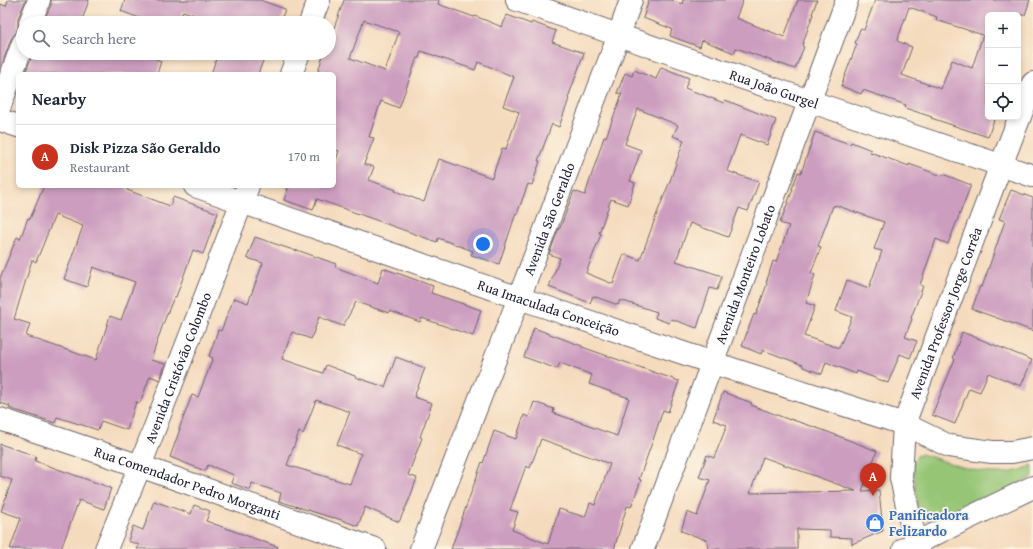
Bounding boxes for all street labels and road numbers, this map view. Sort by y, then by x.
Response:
street label: Rua João Gurgel [727,64,821,114]
street label: Avenida São Geraldo [518,160,580,278]
street label: Avenida Monteiro Lobato [710,202,780,347]
street label: Avenida Professor Jorge Corrêa [904,224,987,402]
street label: Rua Imaculada Conceição [475,274,622,341]
street label: Avenida Cristóvão Colombo [140,289,216,446]
street label: Rua Comendador Pedro Morganti [92,441,283,525]

